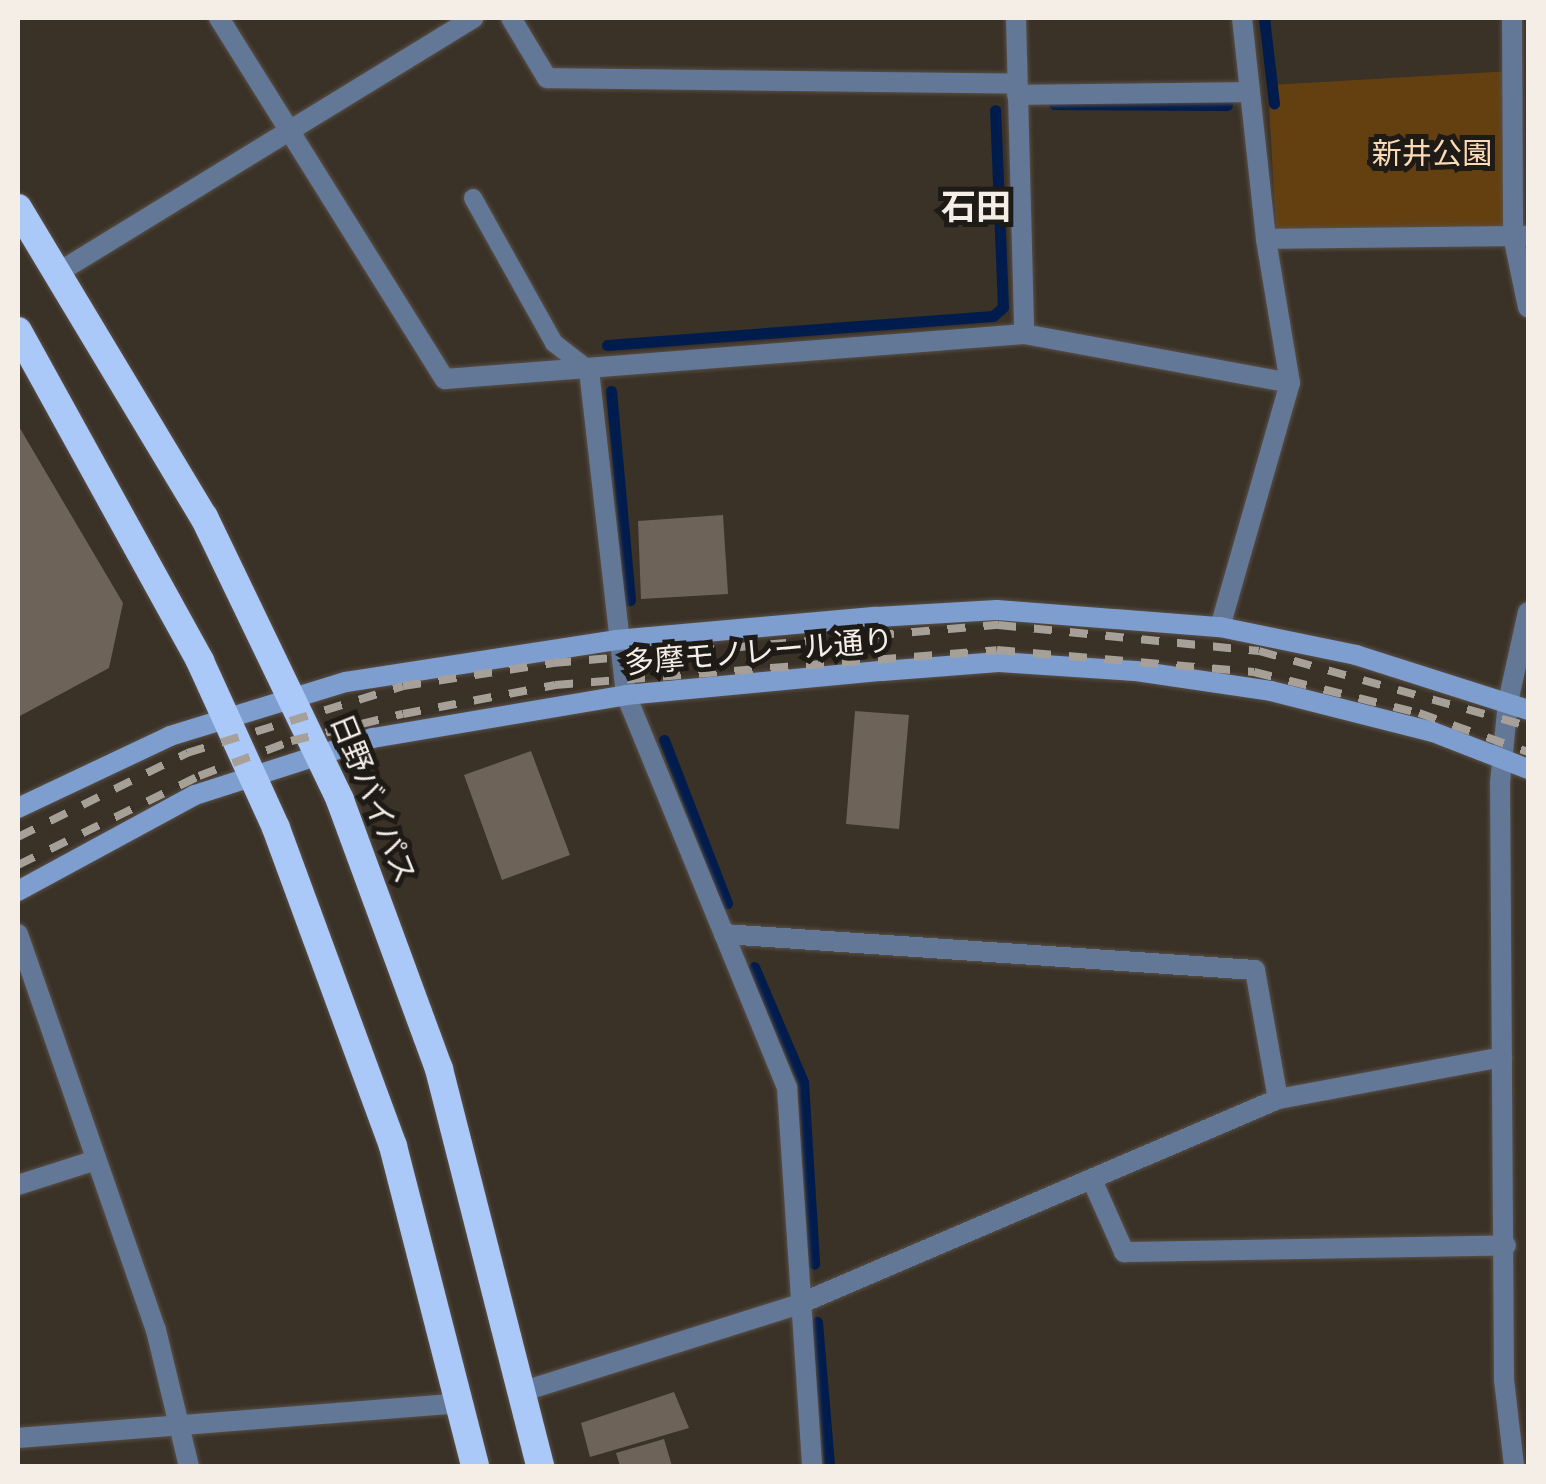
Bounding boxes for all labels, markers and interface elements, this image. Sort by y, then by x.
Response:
park label: 新井公園 [1372,137,1492,173]
district label: 石田 [941,187,1011,229]
street label: 多摩モノレール通り [623,623,895,683]
street label: 日野バイパス [322,709,422,889]

